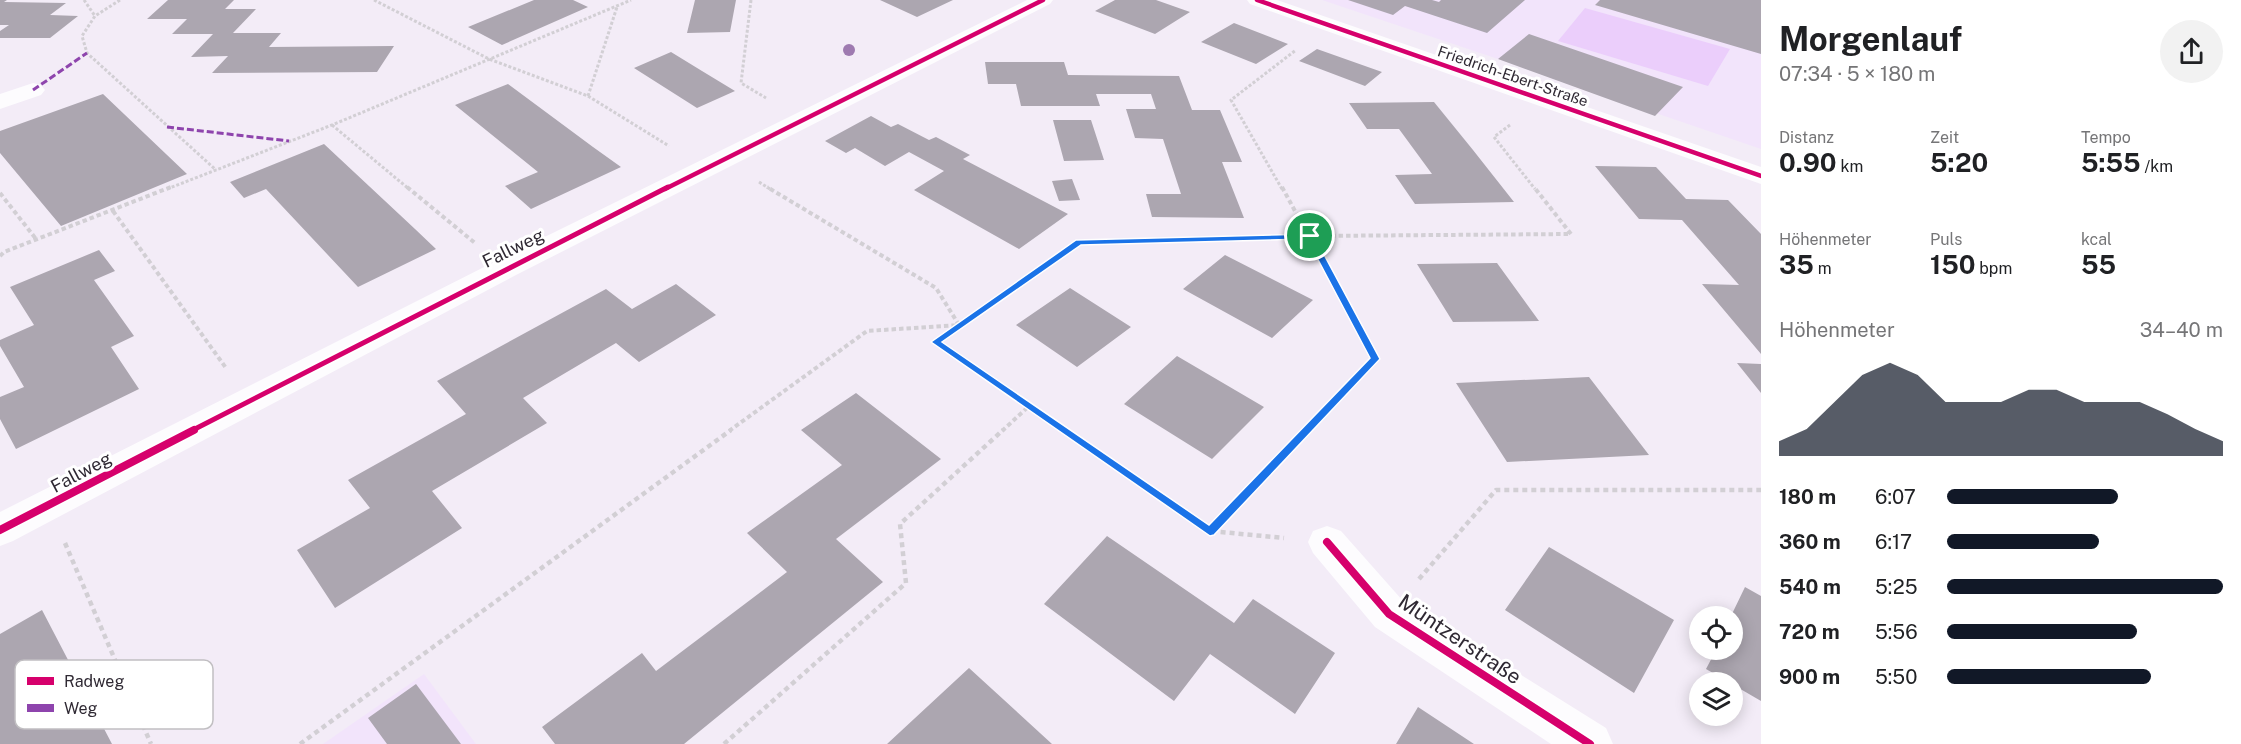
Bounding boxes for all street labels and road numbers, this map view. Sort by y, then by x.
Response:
street label: Friedrich-Ebert-Straße [1436,42,1590,110]
street label: Fallweg [479,224,547,272]
street label: Fallweg [47,447,115,497]
street label: Müntzerstraße [1394,589,1526,689]

